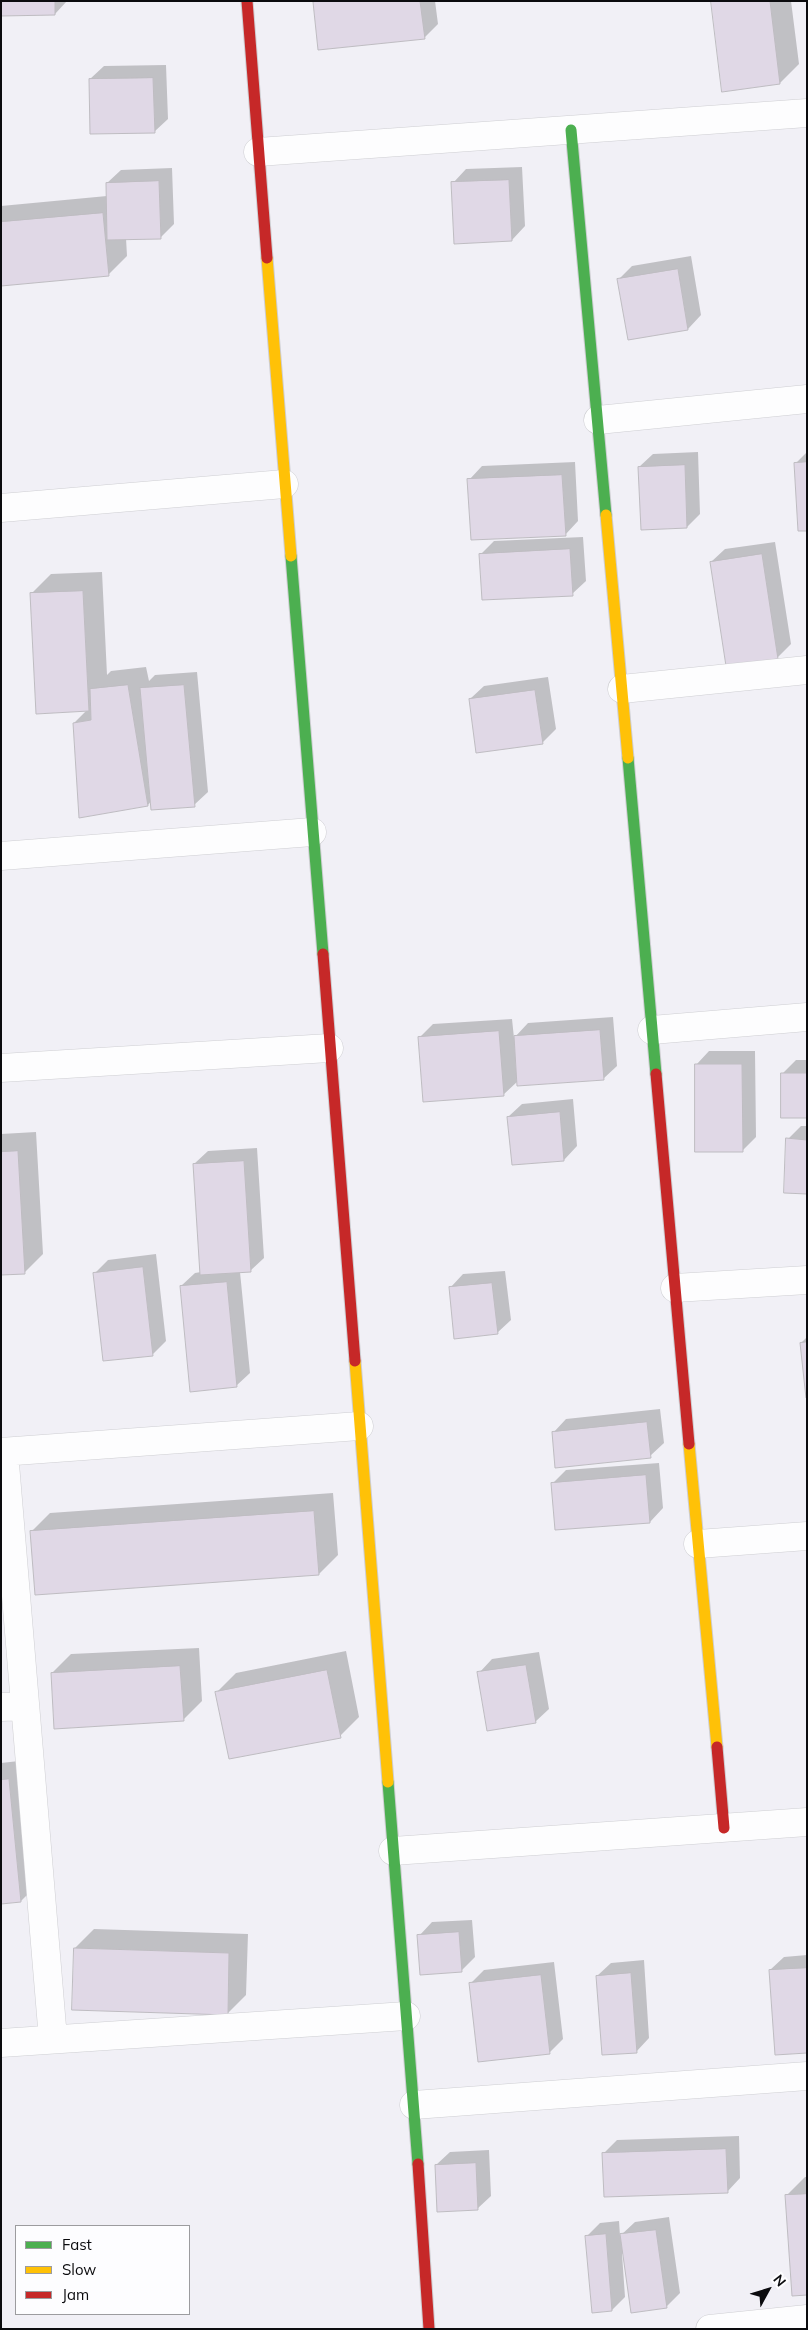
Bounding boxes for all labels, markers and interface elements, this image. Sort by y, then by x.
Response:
legend [15,2225,190,2315]
text: Fast [62,2235,92,2254]
text: Slow [62,2260,96,2279]
north arrow [743,2265,793,2315]
text: N [769,2271,790,2290]
text: Jam [62,2285,89,2304]

